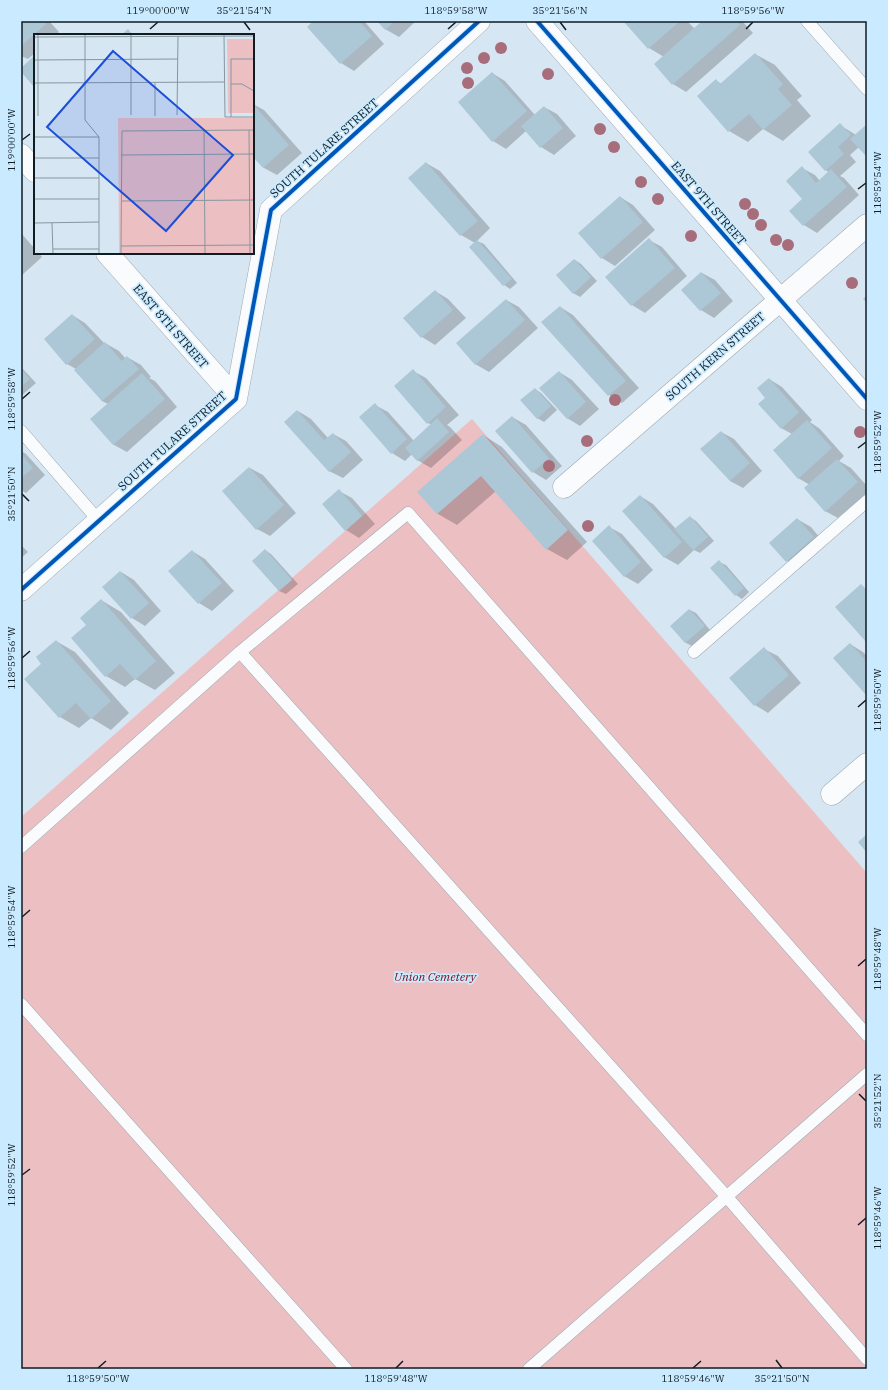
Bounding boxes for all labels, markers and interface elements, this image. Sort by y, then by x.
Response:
text: 119°00'00"W [126,4,190,17]
text: 35°21'54"N [217,4,272,17]
text: 118°59'58"W [424,4,488,17]
text: 35°21'56"N [533,4,588,17]
text: 118°59'56"W [721,4,785,17]
inset map [34,34,254,254]
street label: SOUTH TULARE STREET [267,95,382,201]
text: 119°00'00"W [5,108,18,172]
text: 118°59'54"W [871,151,884,215]
street label: EAST 9TH STREET [668,158,750,248]
street label: EAST 8TH STREET [130,281,212,371]
street label: SOUTH KERN STREET [662,309,768,403]
text: 118°59'58"W [5,367,18,431]
street label: SOUTH TULARE STREET [115,388,230,494]
text: 118°59'52"W [871,410,884,474]
text: 35°21'50"N [5,466,18,522]
text: 118°59'56"W [5,626,18,690]
text: 118°59'50"W [871,668,884,732]
text: 118°59'54"W [5,885,18,949]
text: 118°59'48"W [871,927,884,991]
park label: Union Cemetery [394,969,478,984]
text: 35°21'52"N [871,1073,884,1129]
text: 118°59'52"W [5,1143,18,1207]
text: 118°59'46"W [871,1186,884,1250]
text: 118°59'50"W [66,1372,130,1385]
text: 118°59'48"W [364,1372,428,1385]
text: 118°59'46"W [661,1372,725,1385]
text: 35°21'50"N [755,1372,810,1385]

